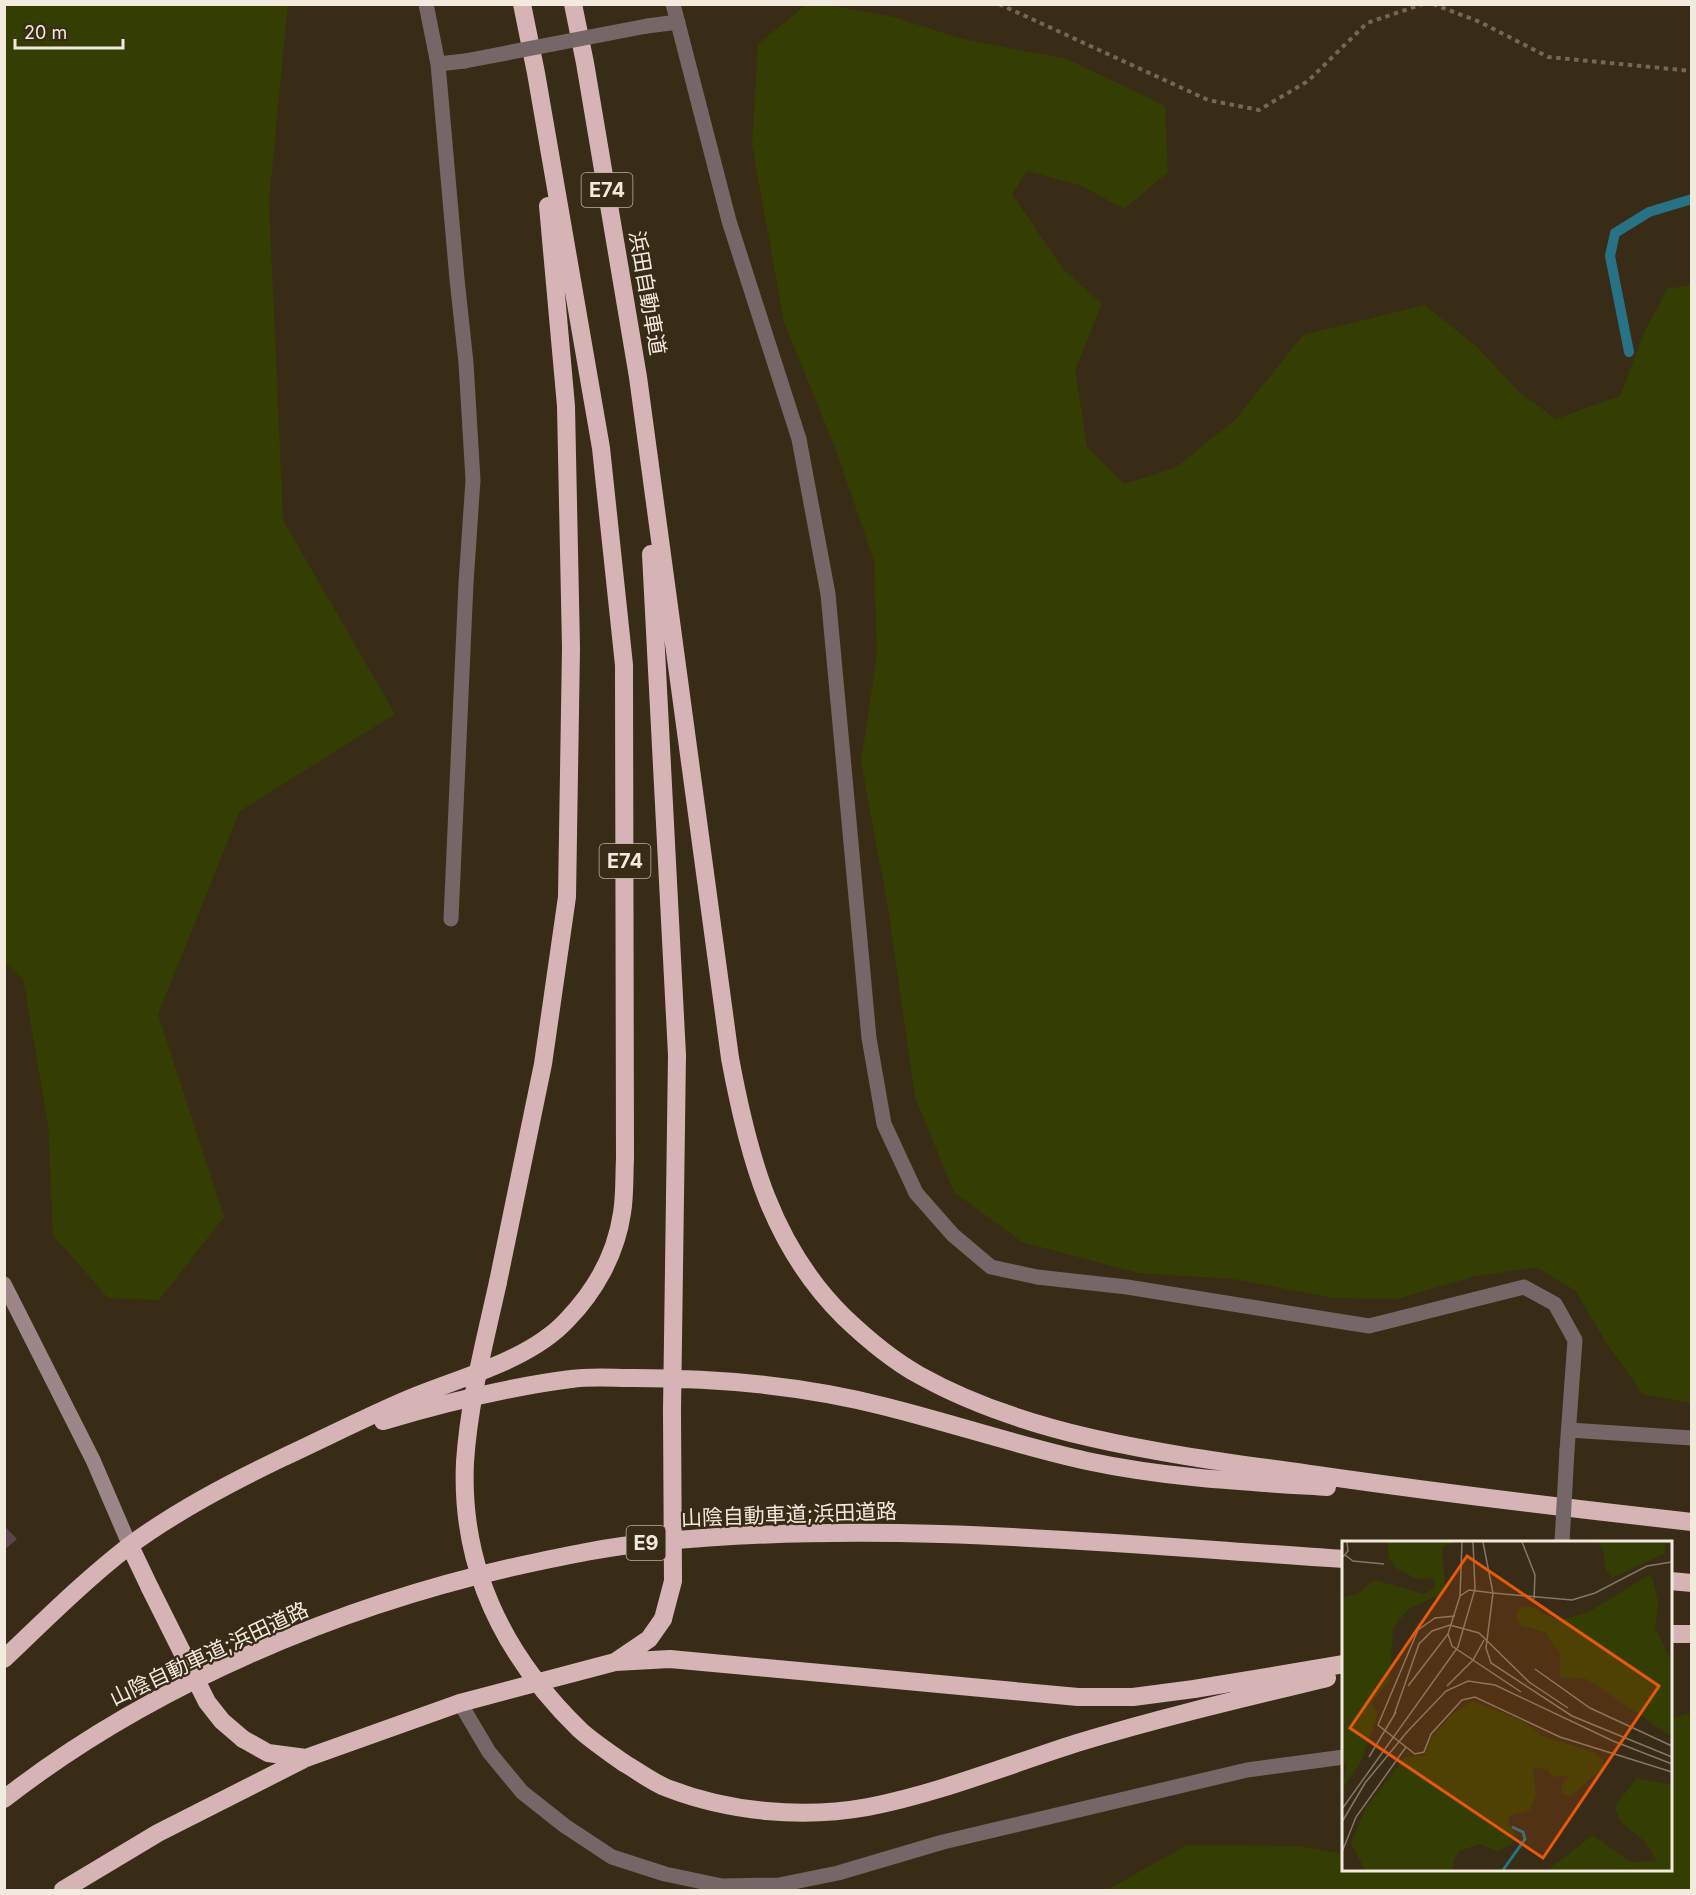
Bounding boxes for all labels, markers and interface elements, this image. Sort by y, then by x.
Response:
scale bar [15,12,123,50]
text: 20 m [24,22,67,43]
road number: E74 [582,173,632,207]
street label: 浜田自動車道 [624,229,671,357]
road number: E74 [600,844,650,878]
street label: 山陰自動車道;浜田道路 [680,1498,898,1531]
road number: E9 [626,1526,666,1560]
inset map [1342,1541,1672,1871]
street label: 山陰自動車道;浜田道路 [105,1597,312,1711]

